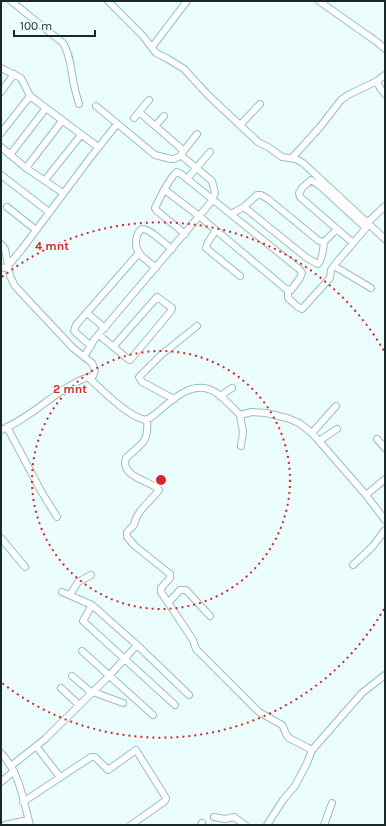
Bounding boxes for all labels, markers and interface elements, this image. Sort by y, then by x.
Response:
scale bar [14,12,95,38]
text: 100 m [20,19,52,33]
text: 4 mnt [35,239,69,253]
text: 2 mnt [53,382,87,396]
centre of rings [154,473,168,487]

